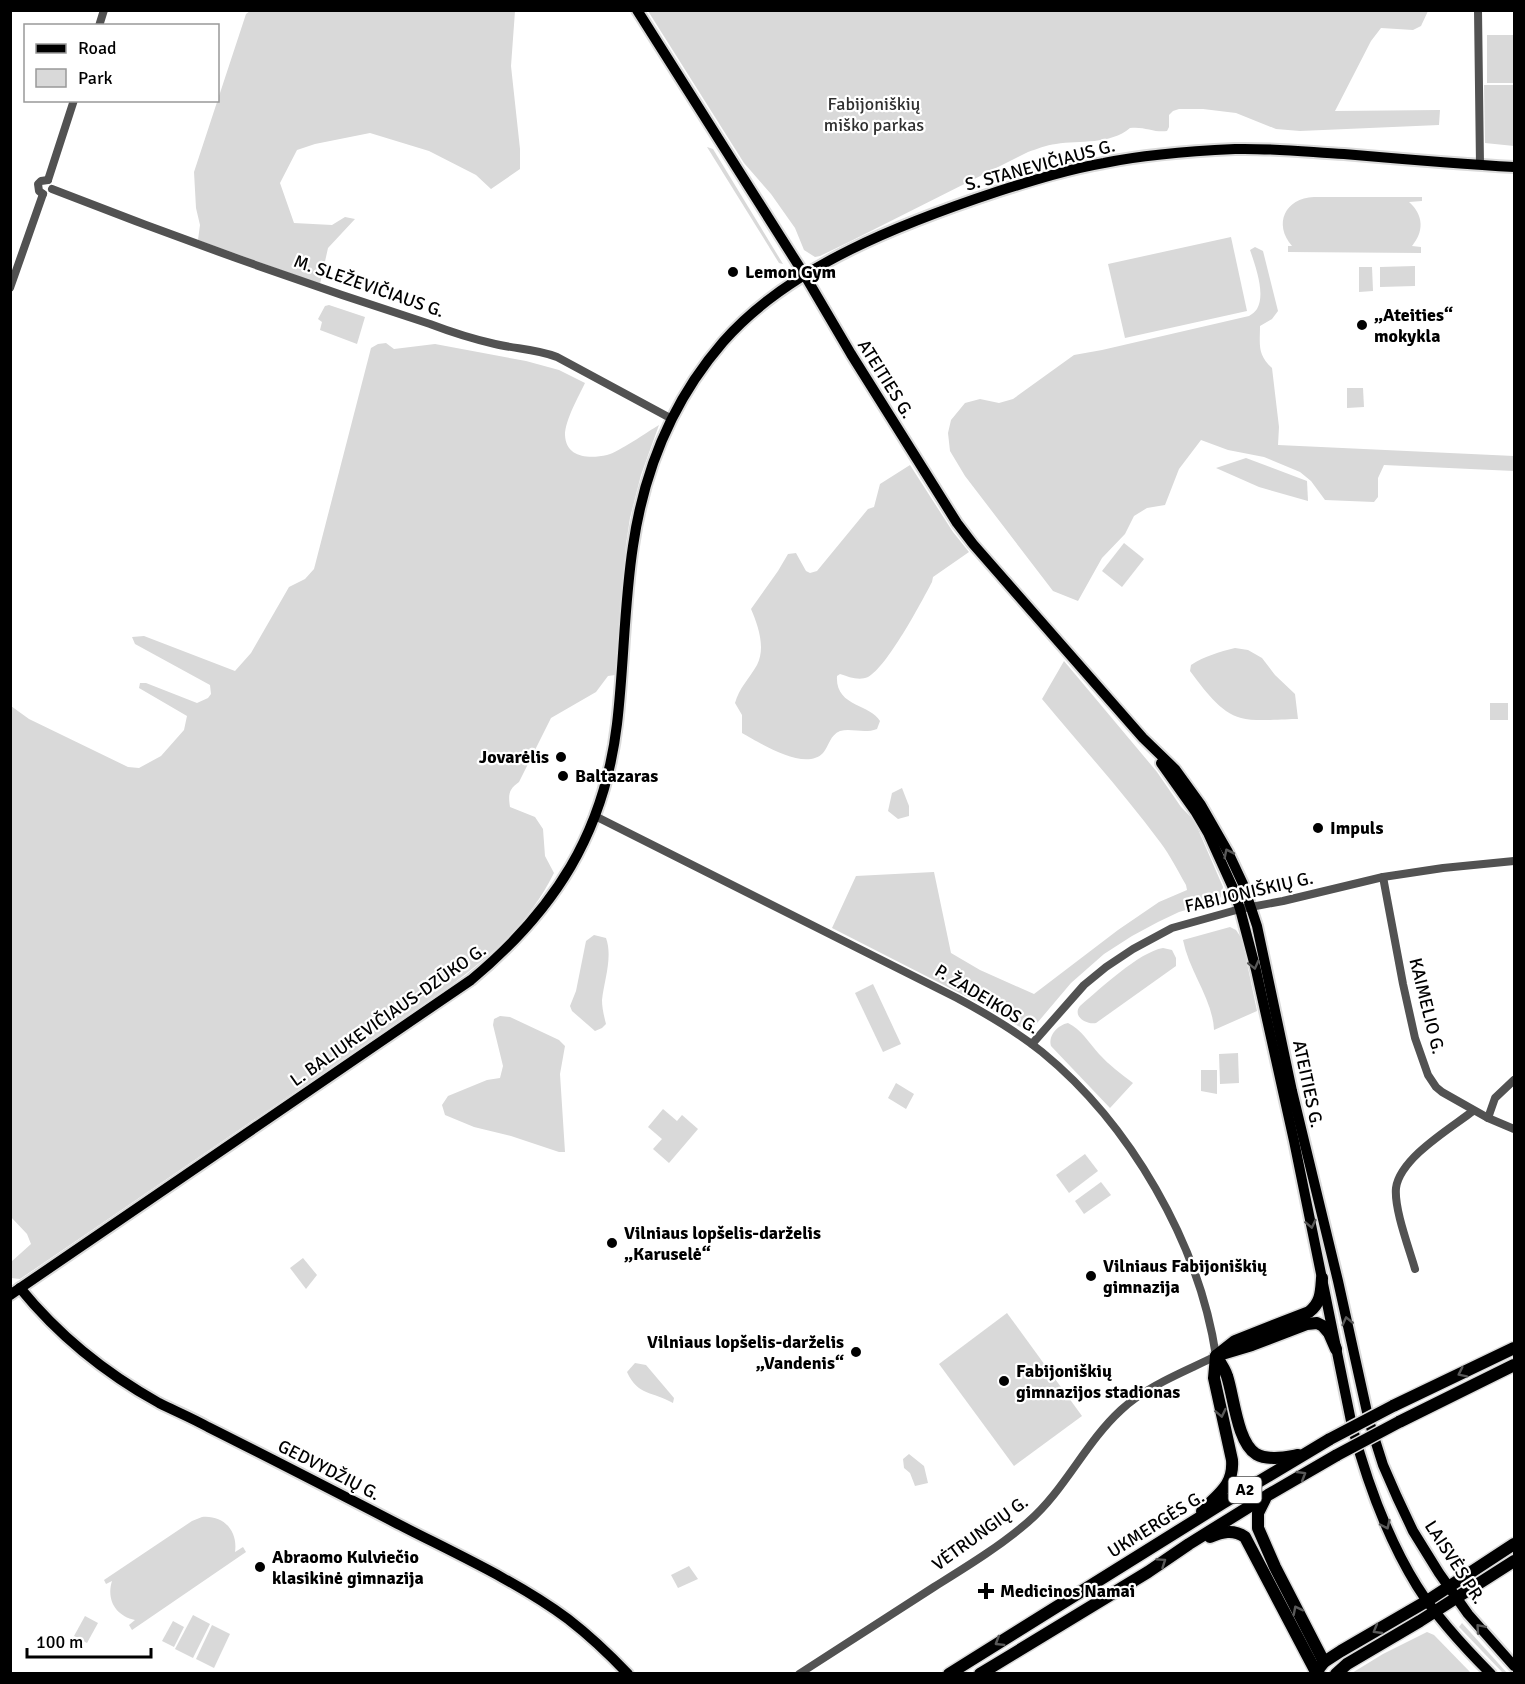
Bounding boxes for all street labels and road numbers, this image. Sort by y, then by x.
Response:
street label: S. STANEVIČIAUS G. [963,134,1117,196]
street label: M. SLEŽEVIČIAUS G. [291,250,447,322]
street label: ATEITIES G. [853,335,919,423]
street label: FABIJONIŠKIŲ G. [1183,867,1315,917]
street label: L. BALIUKEVIČIAUS-DZŪKO G. [286,939,490,1091]
street label: KAIMELIO G. [1404,956,1450,1056]
street label: P. ŽADEIKOS G. [931,959,1043,1039]
street label: ATEITIES G. [1288,1038,1328,1130]
street label: GEDVYDŽIŲ G. [274,1435,384,1505]
road number: A2 [1228,1477,1262,1503]
street label: UKMERGĖS G. [1104,1486,1208,1562]
street label: VĖTRUNGIŲ G. [928,1491,1032,1575]
street label: LAISVĖS PR. [1420,1516,1490,1608]

